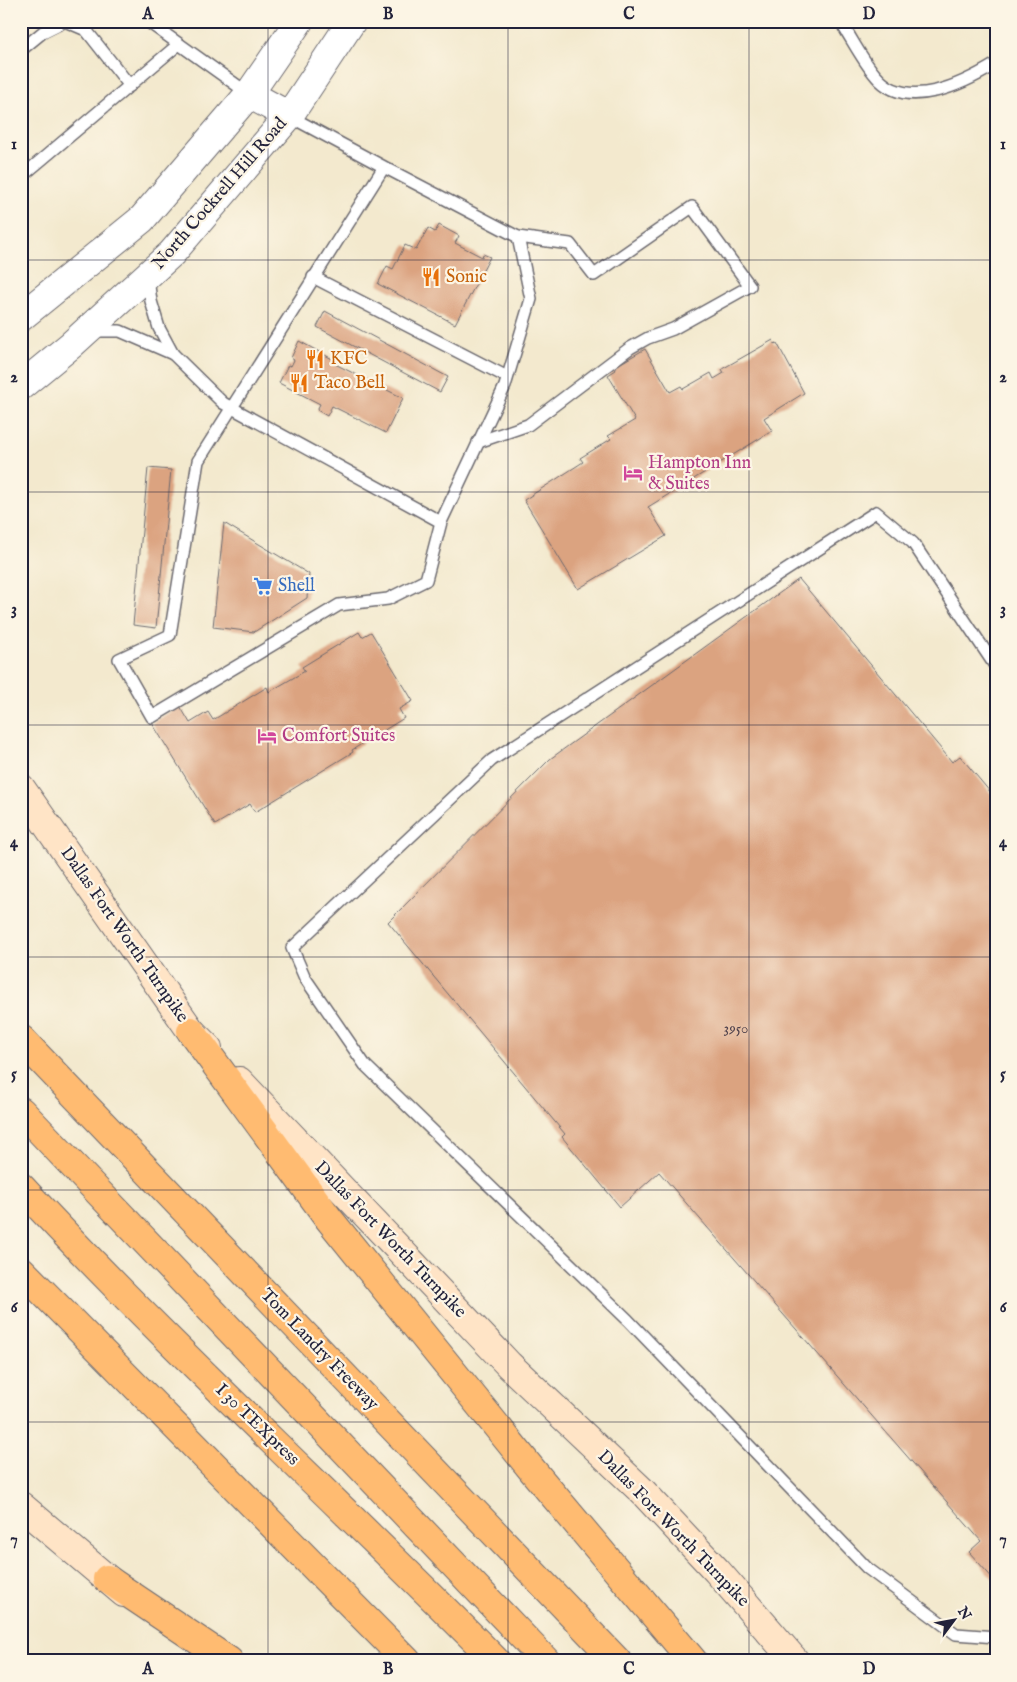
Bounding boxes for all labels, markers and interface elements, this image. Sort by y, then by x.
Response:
text: A [142,5,155,25]
text: B [383,5,394,25]
text: C [623,5,635,25]
text: D [863,5,876,25]
street label: North Cockrell Hill Road [148,113,293,275]
text: 1 [11,135,17,155]
text: 1 [1000,135,1006,155]
restaurant icon: Sonic [420,266,442,288]
place label: Sonic [446,266,487,289]
restaurant icon: KFC [304,348,326,370]
place label: KFC [330,348,367,371]
text: 2 [10,368,18,388]
text: 2 [999,368,1007,388]
restaurant icon: Taco Bell [288,372,310,394]
place label: Taco Bell [314,372,385,395]
place label: Hampton Inn & Suites [648,452,752,496]
hotel icon: Hampton Inn & Suites [622,462,644,484]
supermarket icon: Shell [252,575,274,597]
place label: Shell [278,575,315,598]
text: 3 [11,600,17,620]
text: 3 [1000,600,1006,620]
hotel icon: Comfort Suites [256,725,278,747]
place label: Comfort Suites [282,725,395,748]
text: 4 [10,833,19,853]
text: 4 [999,833,1008,853]
street label: Dallas Fort Worth Turnpike [55,843,193,1027]
house number: 3950 [724,1019,748,1038]
text: 5 [11,1065,17,1085]
text: 5 [1000,1065,1006,1085]
street label: Dallas Fort Worth Turnpike [309,1157,471,1323]
street label: Tom Landry Freeway [255,1284,383,1416]
text: 6 [11,1298,19,1318]
text: 6 [1000,1298,1008,1318]
street label: I 30 TEXpress [210,1379,304,1471]
street label: Dallas Fort Worth Turnpike [592,1446,754,1612]
text: 7 [10,1530,18,1550]
text: 7 [999,1530,1007,1550]
north arrow [930,1594,980,1644]
text: N [953,1603,975,1624]
text: A [142,1660,155,1680]
text: B [383,1660,394,1680]
text: C [623,1660,635,1680]
text: D [863,1660,876,1680]

